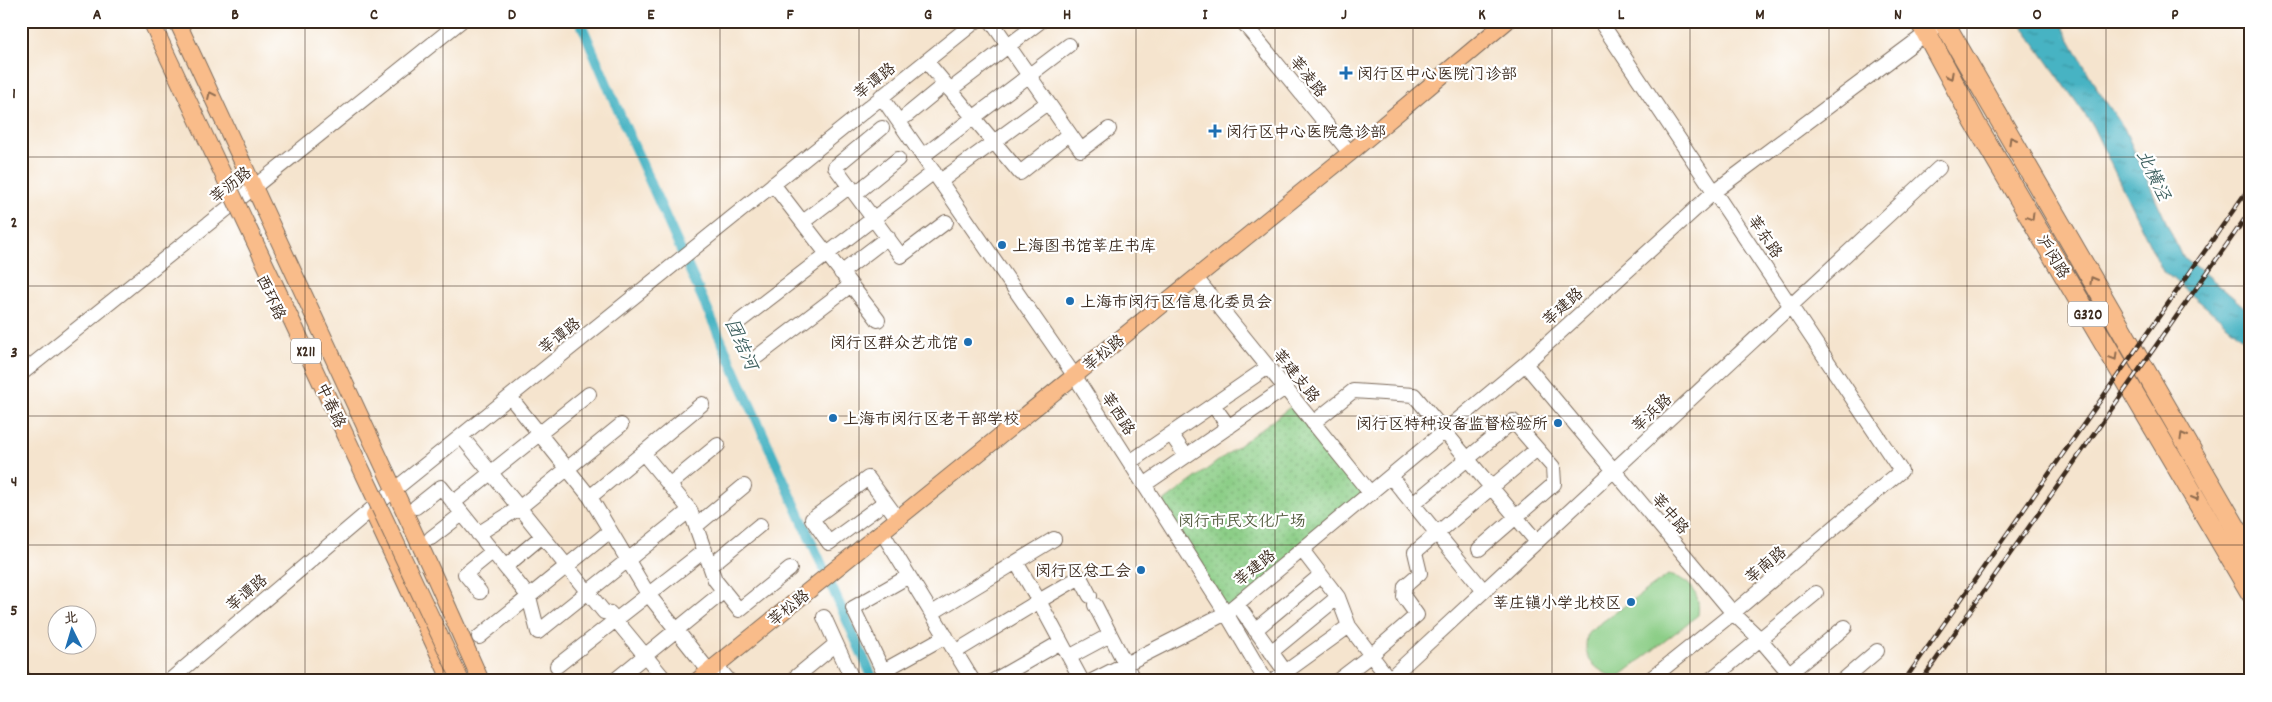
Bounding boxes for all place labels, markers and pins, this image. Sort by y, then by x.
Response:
place label: 闵行区中心医院门诊部 [1357,64,1517,87]
marker: 闵行区中心医院门诊部 [1339,66,1353,80]
place label: 闵行区中心医院急诊部 [1226,122,1386,145]
marker: 闵行区中心医院急诊部 [1208,124,1222,138]
place label: 上海图书馆莘庄书库 [1012,236,1156,259]
marker: 上海图书馆莘庄书库 [996,239,1008,251]
place label: 上海市闵行区信息化委员会 [1080,292,1272,315]
marker: 上海市闵行区信息化委员会 [1064,295,1076,307]
place label: 闵行区群众艺术馆 [830,333,958,356]
marker: 闵行区群众艺术馆 [962,336,974,348]
place label: 上海市闵行区老干部学校 [843,409,1019,432]
marker: 上海市闵行区老干部学校 [827,412,839,424]
place label: 闵行区特种设备监督检验所 [1356,414,1548,437]
marker: 闵行区特种设备监督检验所 [1552,417,1564,429]
place label: 闵行区总工会 [1035,561,1131,584]
marker: 闵行区总工会 [1135,564,1147,576]
place label: 莘庄镇小学北校区 [1493,593,1621,616]
marker: 莘庄镇小学北校区 [1625,596,1637,608]

